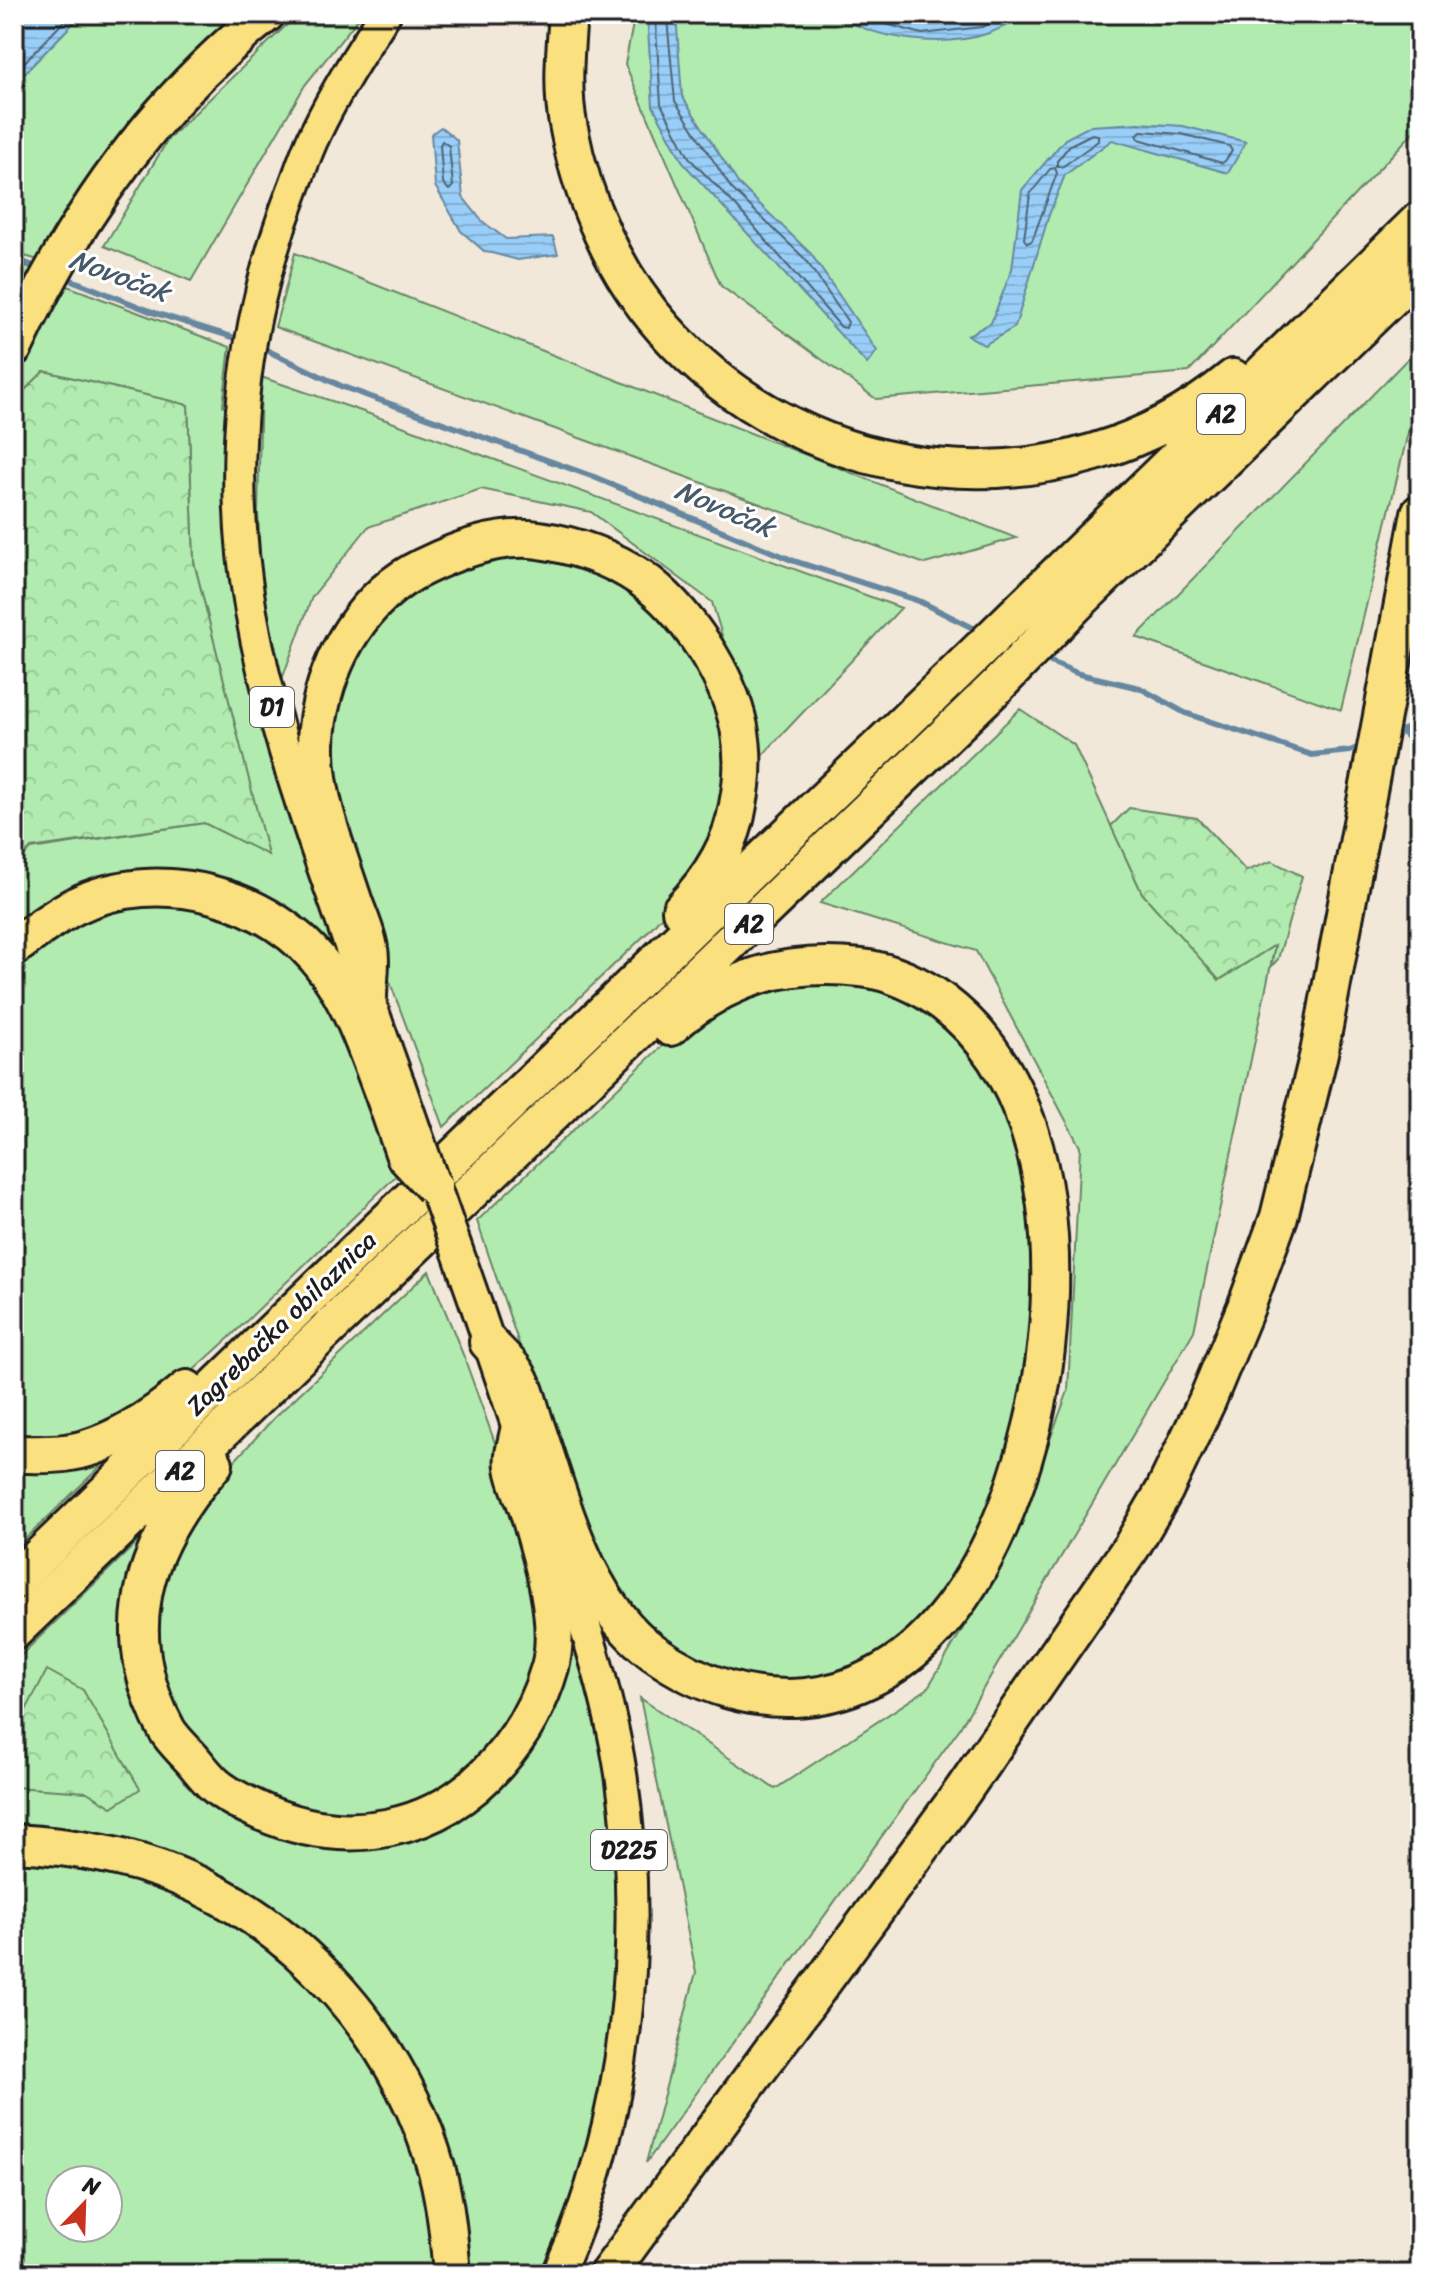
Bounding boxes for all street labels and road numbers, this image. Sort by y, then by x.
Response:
road number: A2 [1197,394,1245,434]
road number: D1 [250,687,294,727]
road number: A2 [725,904,773,944]
street label: Zagrebačka obilaznica [174,1219,388,1427]
road number: A2 [156,1451,204,1491]
road number: D225 [591,1830,667,1870]

